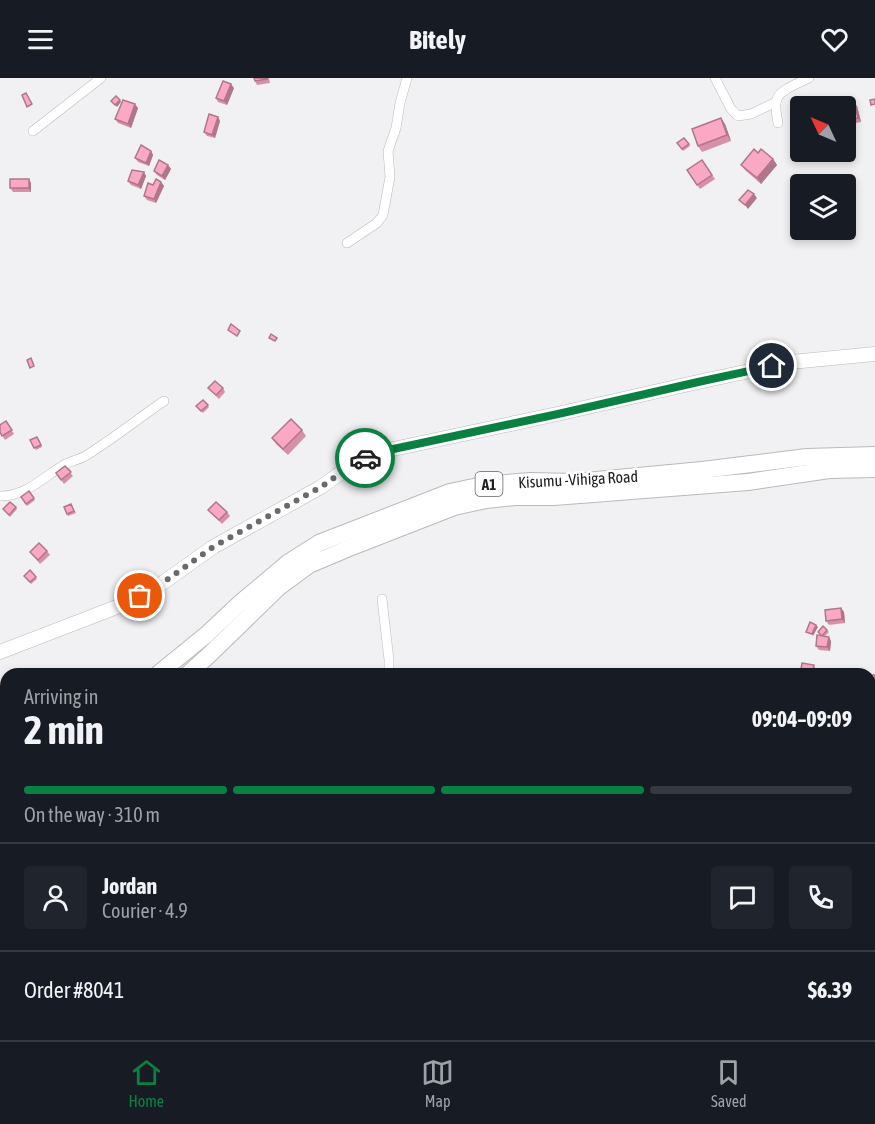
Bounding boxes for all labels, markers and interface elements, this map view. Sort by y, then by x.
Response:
icon: menu [24,23,57,56]
icon: heart [818,23,851,56]
text: Bitely [409,24,466,55]
north arrow [790,96,856,162]
map controls [790,96,856,240]
button: layers [790,174,856,240]
pin [746,340,797,391]
icon: home [755,349,788,382]
courier [335,428,395,488]
icon: car [349,442,382,475]
street label: Kisumu -Vihiga Road [518,467,638,492]
road number: A1 [476,472,502,496]
pin [114,570,165,621]
icon: bag [123,579,156,612]
text: Arriving in [24,685,98,708]
text: 09:04–09:09 [752,706,852,732]
text: 2 min [24,708,104,752]
text: On the way · 310 m [24,803,160,826]
button: person [24,866,87,929]
button: chat [711,866,774,929]
button: phone [789,866,852,929]
text: Jordan [102,873,157,899]
text: Courier · 4.9 [102,899,188,922]
text: Order #8041 [24,977,124,1003]
text: $6.39 [808,977,852,1003]
tab: Home [129,1056,164,1110]
tab: Map [421,1056,454,1110]
tab: Saved [711,1056,746,1110]

